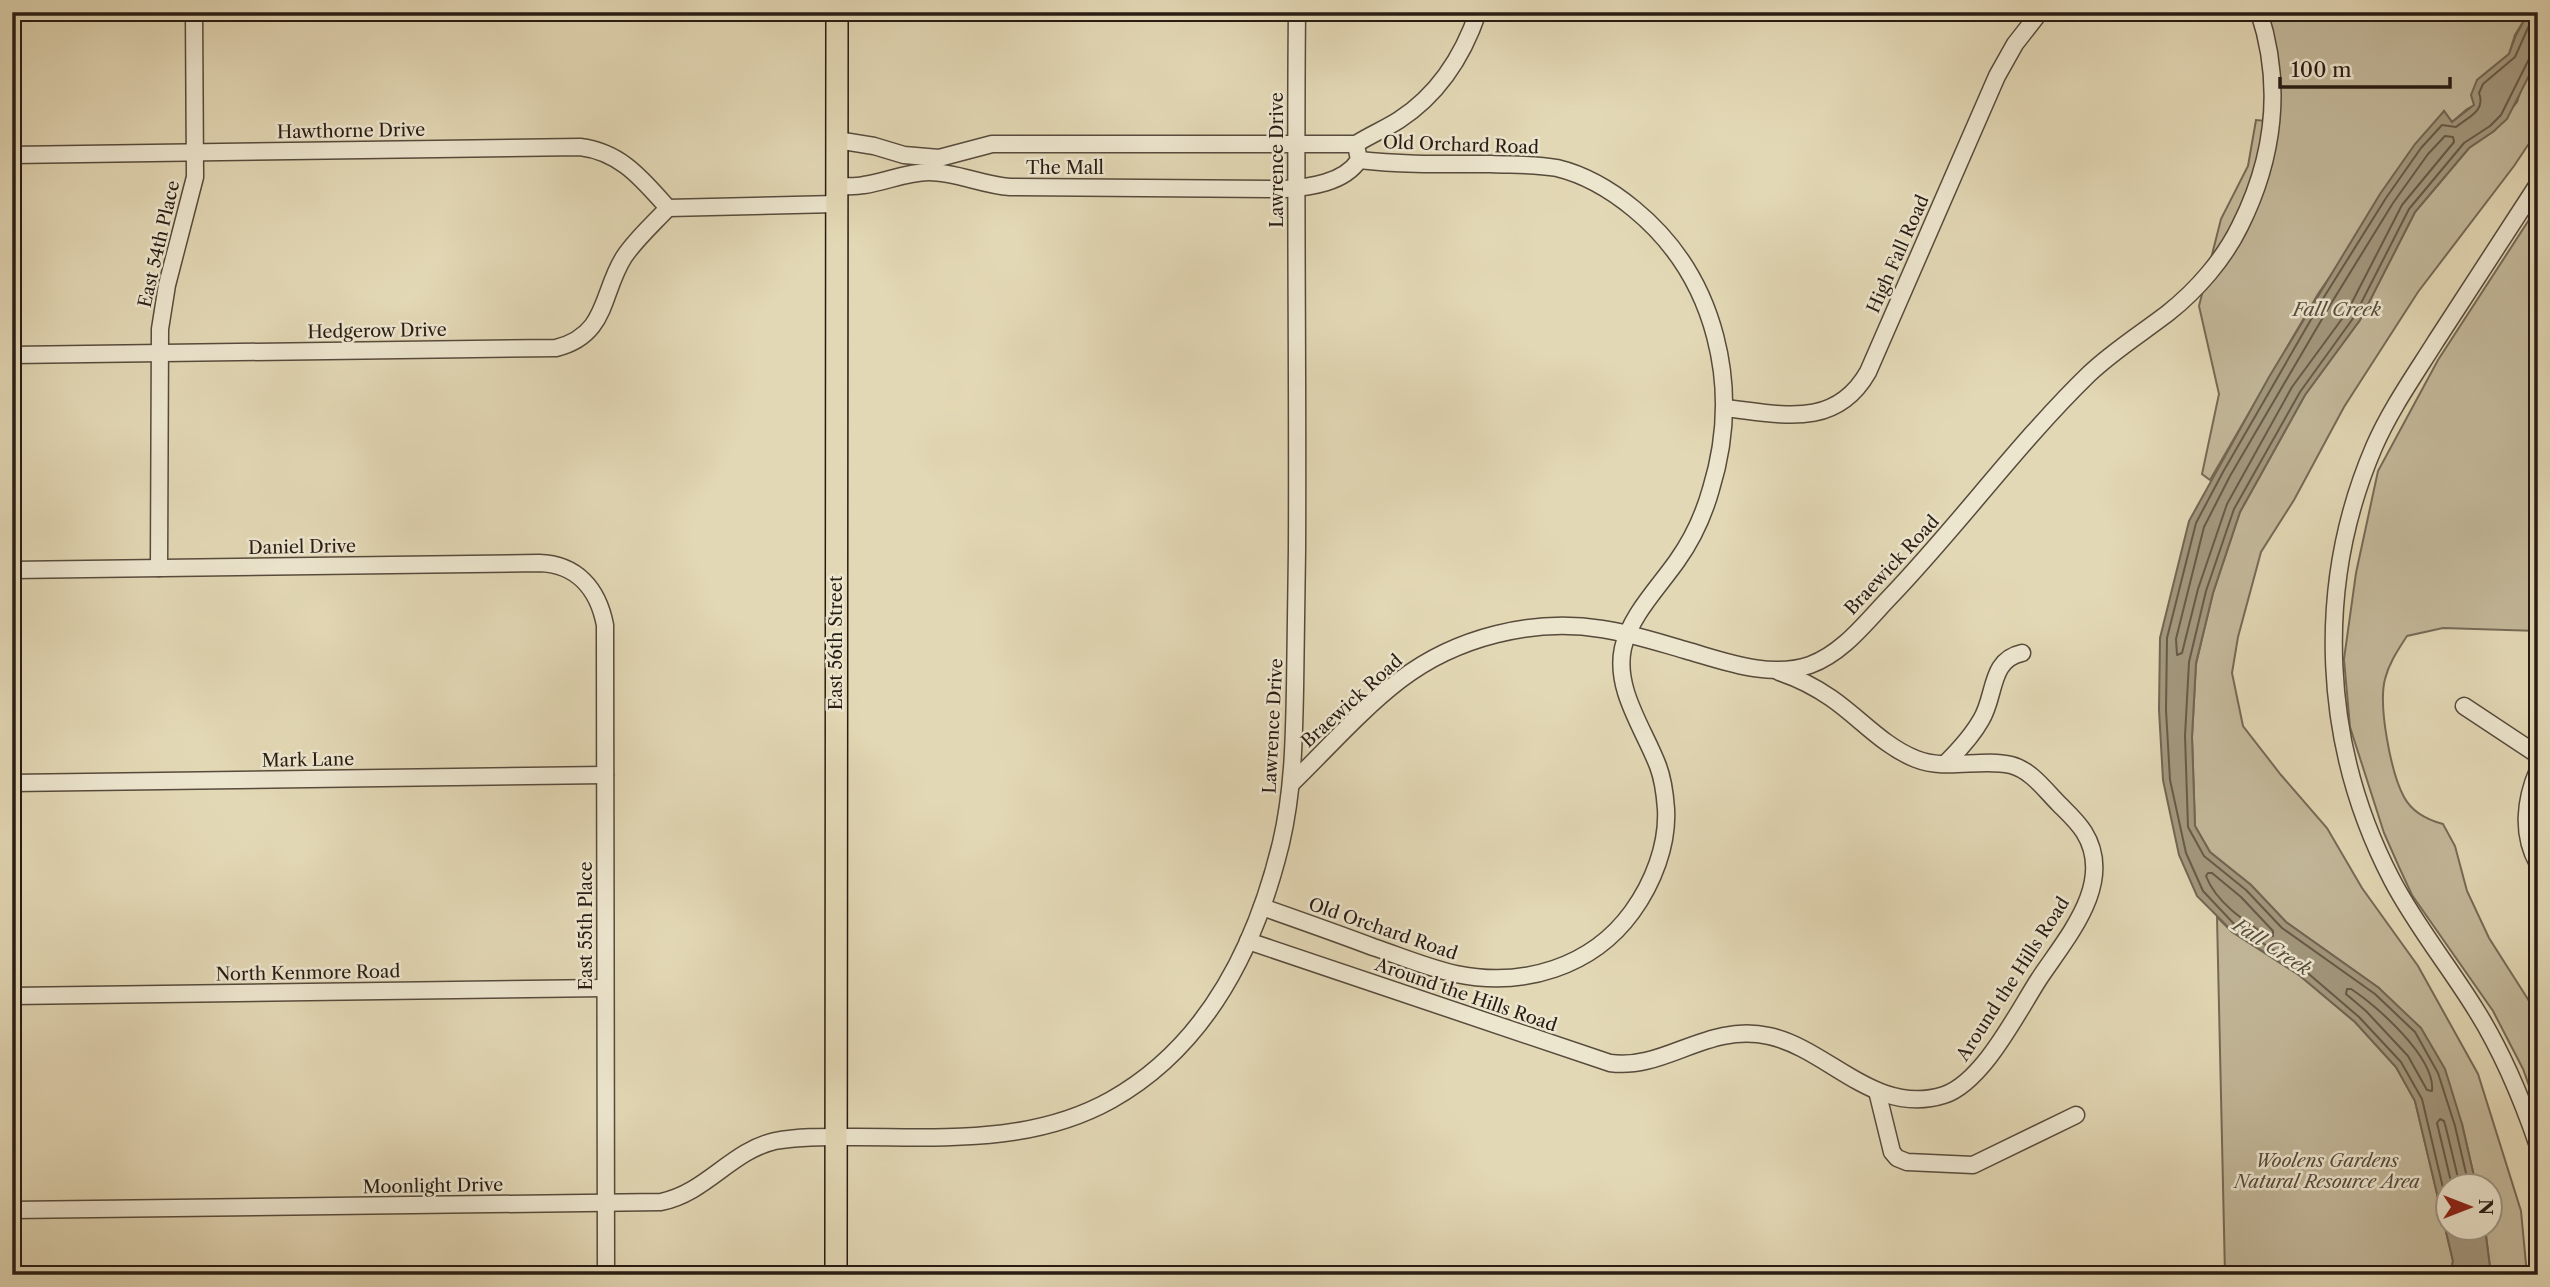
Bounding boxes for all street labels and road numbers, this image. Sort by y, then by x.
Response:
street label: Lawrence Drive [1266,92,1288,228]
street label: Hawthorne Drive [277,119,425,143]
street label: Old Orchard Road [1383,131,1539,159]
street label: The Mall [1026,157,1104,179]
street label: East 54th Place [134,178,184,310]
street label: High Fall Road [1862,191,1934,316]
street label: Hedgerow Drive [307,319,447,343]
street label: Braewick Road [1840,510,1944,619]
street label: Daniel Drive [248,535,356,559]
street label: East 56th Street [825,575,847,710]
street label: Braewick Road [1297,650,1407,752]
street label: Lawrence Drive [1258,658,1288,794]
street label: Mark Lane [262,748,354,772]
street label: East 55th Place [575,861,597,991]
street label: Old Orchard Road [1306,893,1460,965]
street label: Around the Hills Road [1951,893,2074,1066]
street label: Around the Hills Road [1371,953,1560,1037]
street label: North Kenmore Road [215,960,401,986]
street label: Moonlight Drive [363,1174,503,1198]

